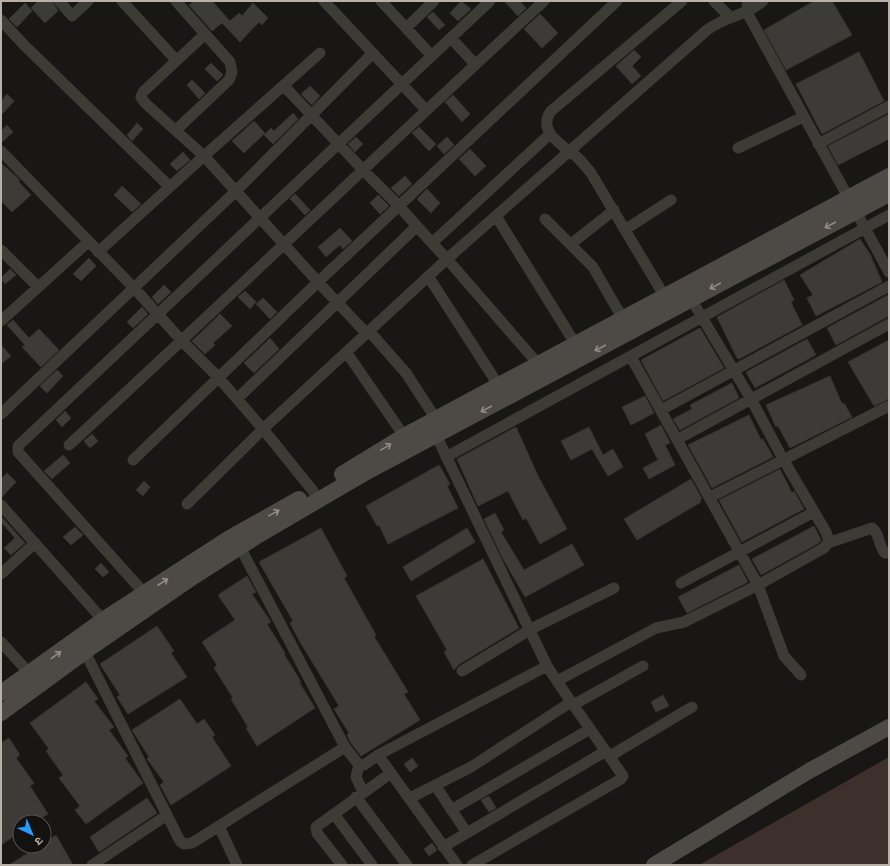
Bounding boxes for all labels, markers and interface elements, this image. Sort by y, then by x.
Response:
one-way arrow [824,222,836,230]
one-way arrow [709,283,721,290]
one-way arrow [595,344,607,352]
one-way arrow [480,406,492,413]
one-way arrow [380,443,392,451]
one-way arrow [267,509,279,517]
one-way arrow [157,578,168,586]
one-way arrow [50,651,61,659]
north arrow [12,814,52,854]
text: उ [31,834,46,849]

